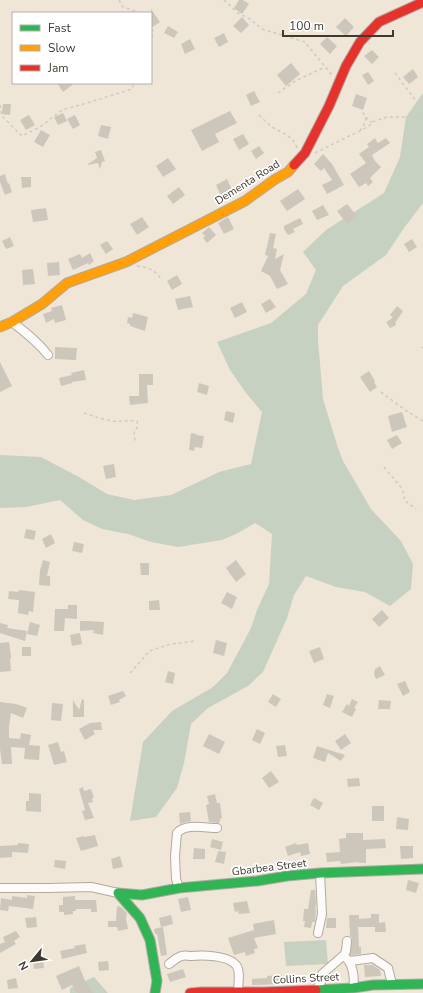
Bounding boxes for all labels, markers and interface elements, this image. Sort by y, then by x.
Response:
legend [12,12,152,84]
scale bar [283,12,393,38]
text: 100 m [289,18,324,34]
text: Fast [48,20,71,36]
text: Slow [48,40,76,56]
text: Jam [47,60,69,76]
street label: Dementa Road [212,157,282,208]
street label: Gbarbea Street [231,855,307,880]
north arrow [12,941,52,981]
text: N [15,958,32,973]
street label: Collins Street [272,969,340,988]

